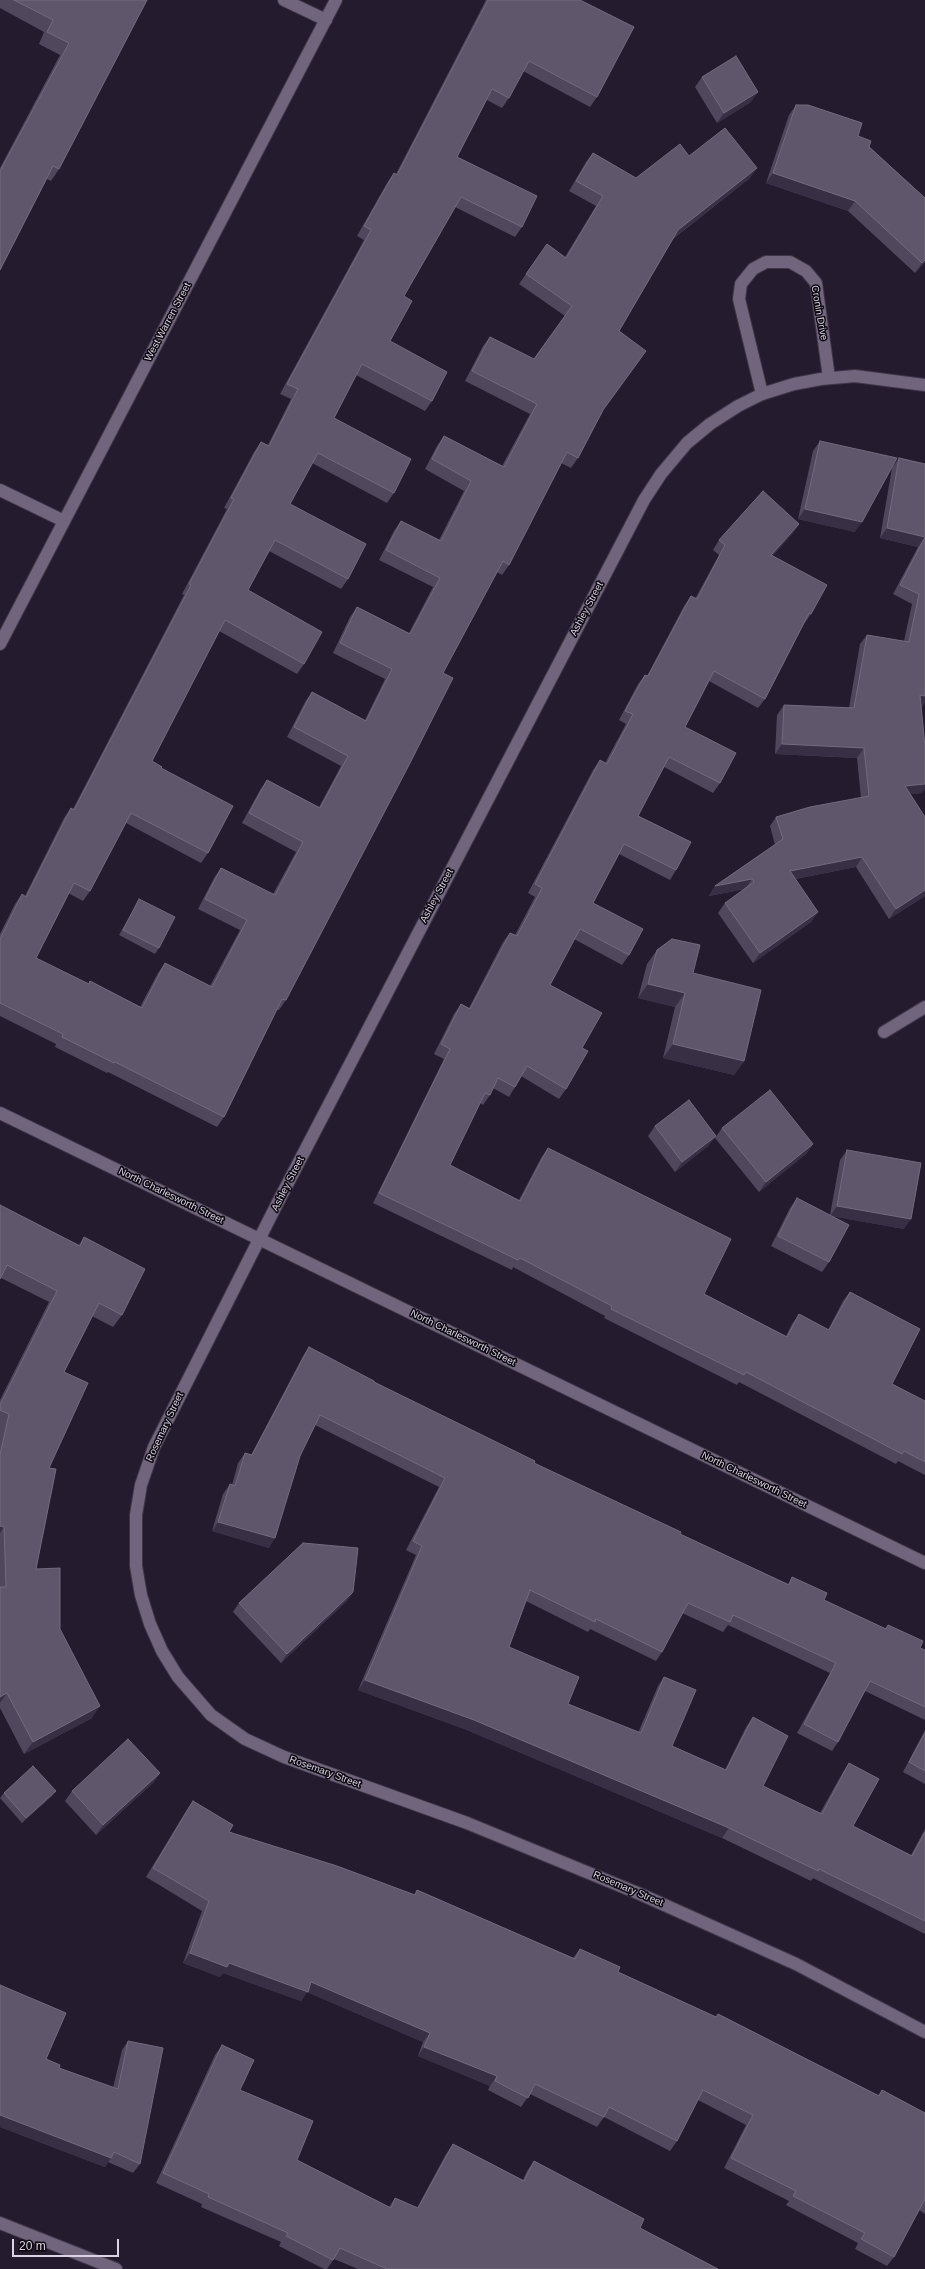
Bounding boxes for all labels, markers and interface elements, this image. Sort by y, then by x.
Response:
street label: West Warren Street [142,281,194,363]
street label: Cronin Drive [808,285,830,341]
street label: Ashley Street [568,580,606,638]
street label: Ashley Street [418,867,456,925]
street label: Ashley Street [269,1155,307,1213]
street label: North Charlesworth Street [116,1165,226,1227]
street label: North Charlesworth Street [408,1307,518,1369]
street label: Rosemary Street [144,1390,186,1464]
street label: North Charlesworth Street [699,1449,809,1511]
street label: Rosemary Street [288,1754,362,1790]
street label: Rosemary Street [591,1869,665,1909]
scale bar [14,2231,121,2257]
text: 20 m [19,2239,46,2253]

